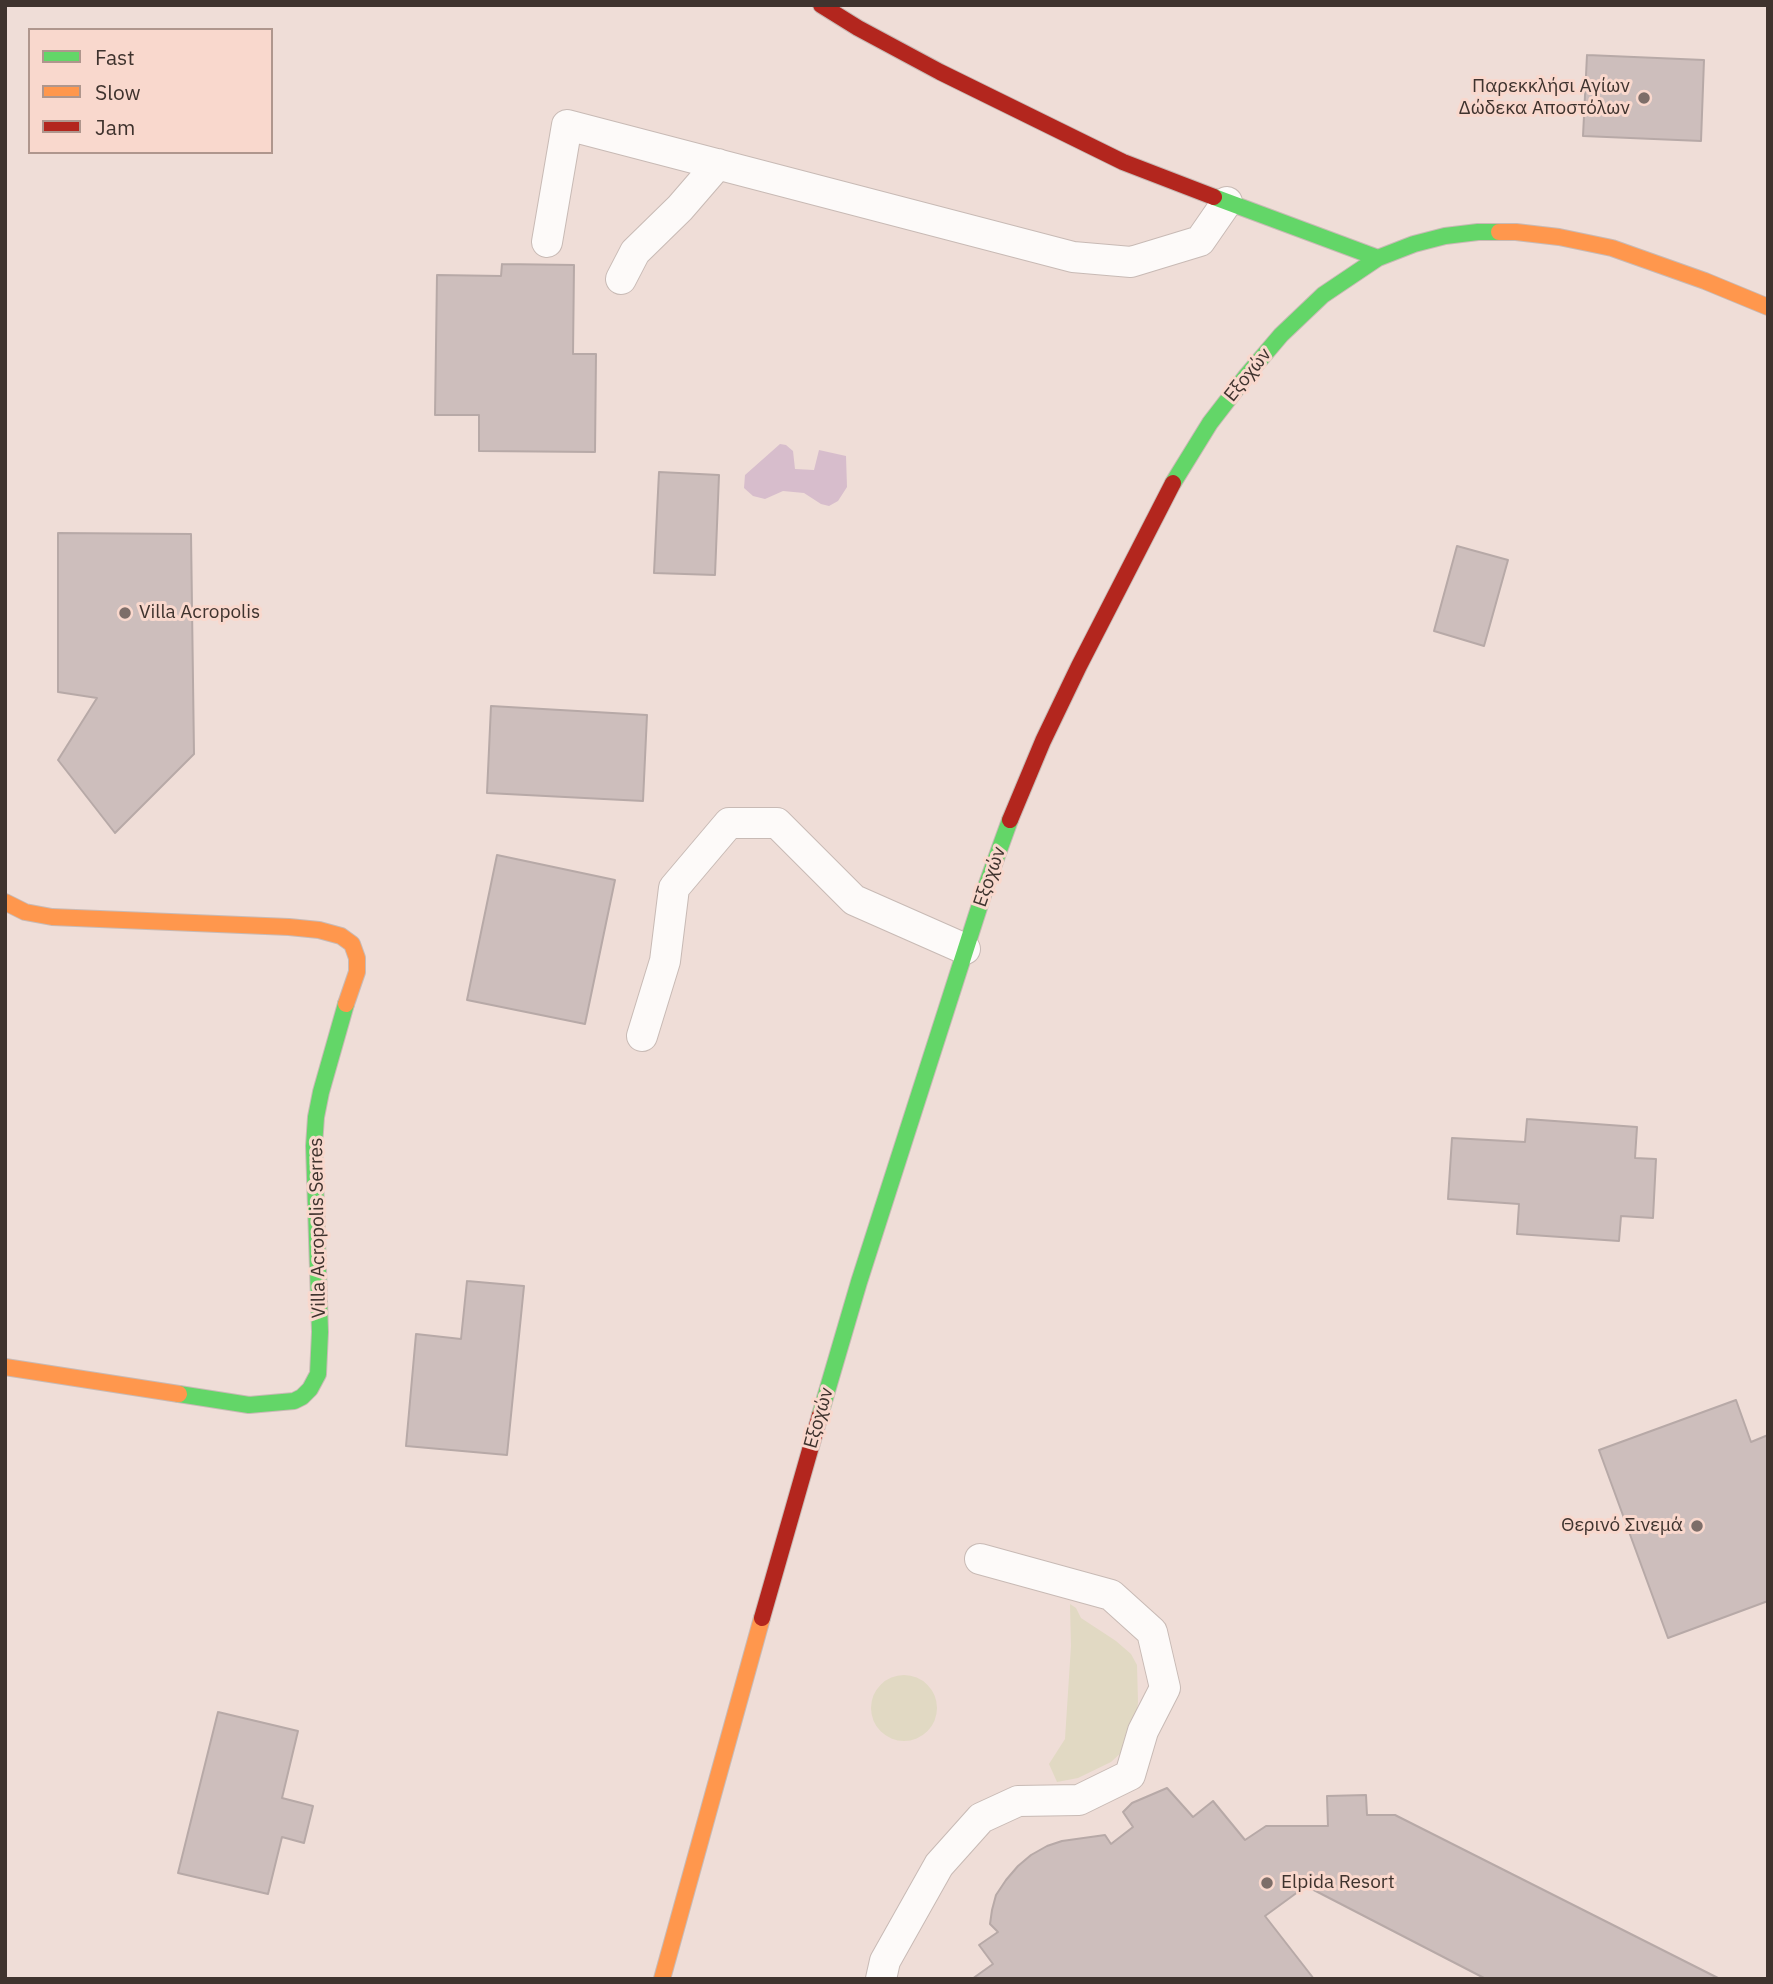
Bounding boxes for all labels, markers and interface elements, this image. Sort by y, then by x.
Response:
legend [28,28,273,154]
text: Fast [95,43,135,71]
place label: Παρεκκλήσι Αγίων Δώδεκα Αποστόλων [1458,76,1630,120]
text: Slow [95,78,141,106]
marker: Παρεκκλήσι Αγίων Δώδεκα Αποστόλων [1636,90,1652,106]
text: Jam [95,113,135,141]
street label: Εξοχών [1220,344,1276,406]
place label: Villa Acropolis [139,602,260,624]
marker: Villa Acropolis [117,605,133,621]
street label: Εξοχών [969,844,1011,910]
street label: Villa Acropolis Serres [305,1137,331,1319]
street label: Εξοχών [799,1385,839,1451]
place label: Θερινό Σινεμά [1561,1515,1683,1537]
marker: Θερινό Σινεμά [1689,1518,1705,1534]
place label: Elpida Resort [1281,1872,1395,1894]
marker: Elpida Resort [1259,1875,1275,1891]

